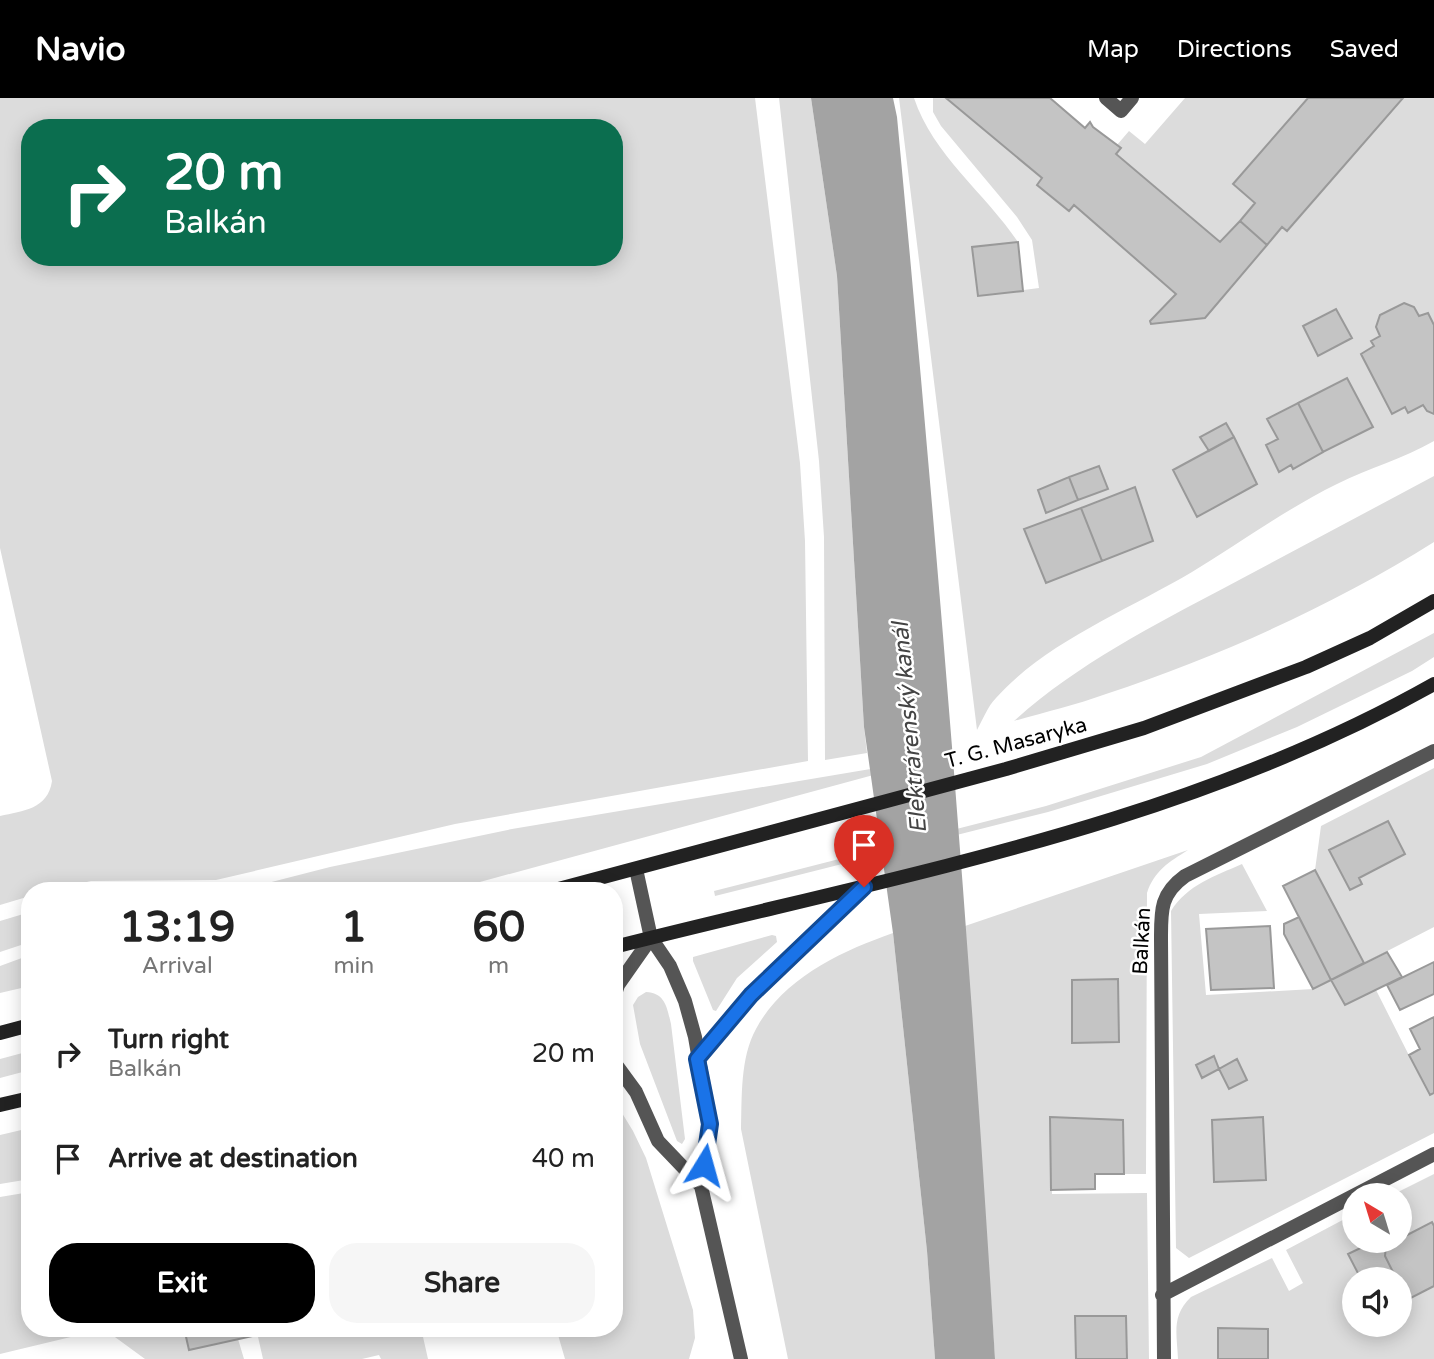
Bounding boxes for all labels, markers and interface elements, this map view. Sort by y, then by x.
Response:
text: Navio [35,30,126,69]
text: Map [1087,35,1139,64]
text: Directions [1177,35,1292,64]
text: Saved [1330,35,1399,64]
text: 20 m [164,144,283,203]
icon: right [49,147,140,238]
text: Balkán [164,204,267,242]
water label: Elektrárenský kanál [887,619,933,835]
street label: T. G. Masaryka [942,712,1090,774]
pin [834,815,894,887]
icon: arrive [845,826,883,864]
text: 13:19 [119,902,235,953]
text: 1 [341,902,367,953]
text: 60 [472,902,525,953]
street label: Balkán [1128,907,1156,975]
text: Arrival [142,952,213,980]
text: min [333,952,374,980]
text: m [488,952,509,980]
text: Turn right [108,1024,229,1055]
icon: right [49,1035,87,1073]
text: 20 m [532,1038,595,1069]
text: Balkán [108,1055,182,1083]
position arrow [667,1128,741,1202]
icon: arrive [49,1140,87,1178]
text: Arrive at destination [108,1143,358,1174]
text: 40 m [532,1143,595,1174]
north arrow [1342,1183,1412,1253]
map controls [1342,1183,1412,1337]
button: Exit [49,1243,315,1323]
button: Share [329,1243,595,1323]
button: sound [1342,1267,1412,1337]

